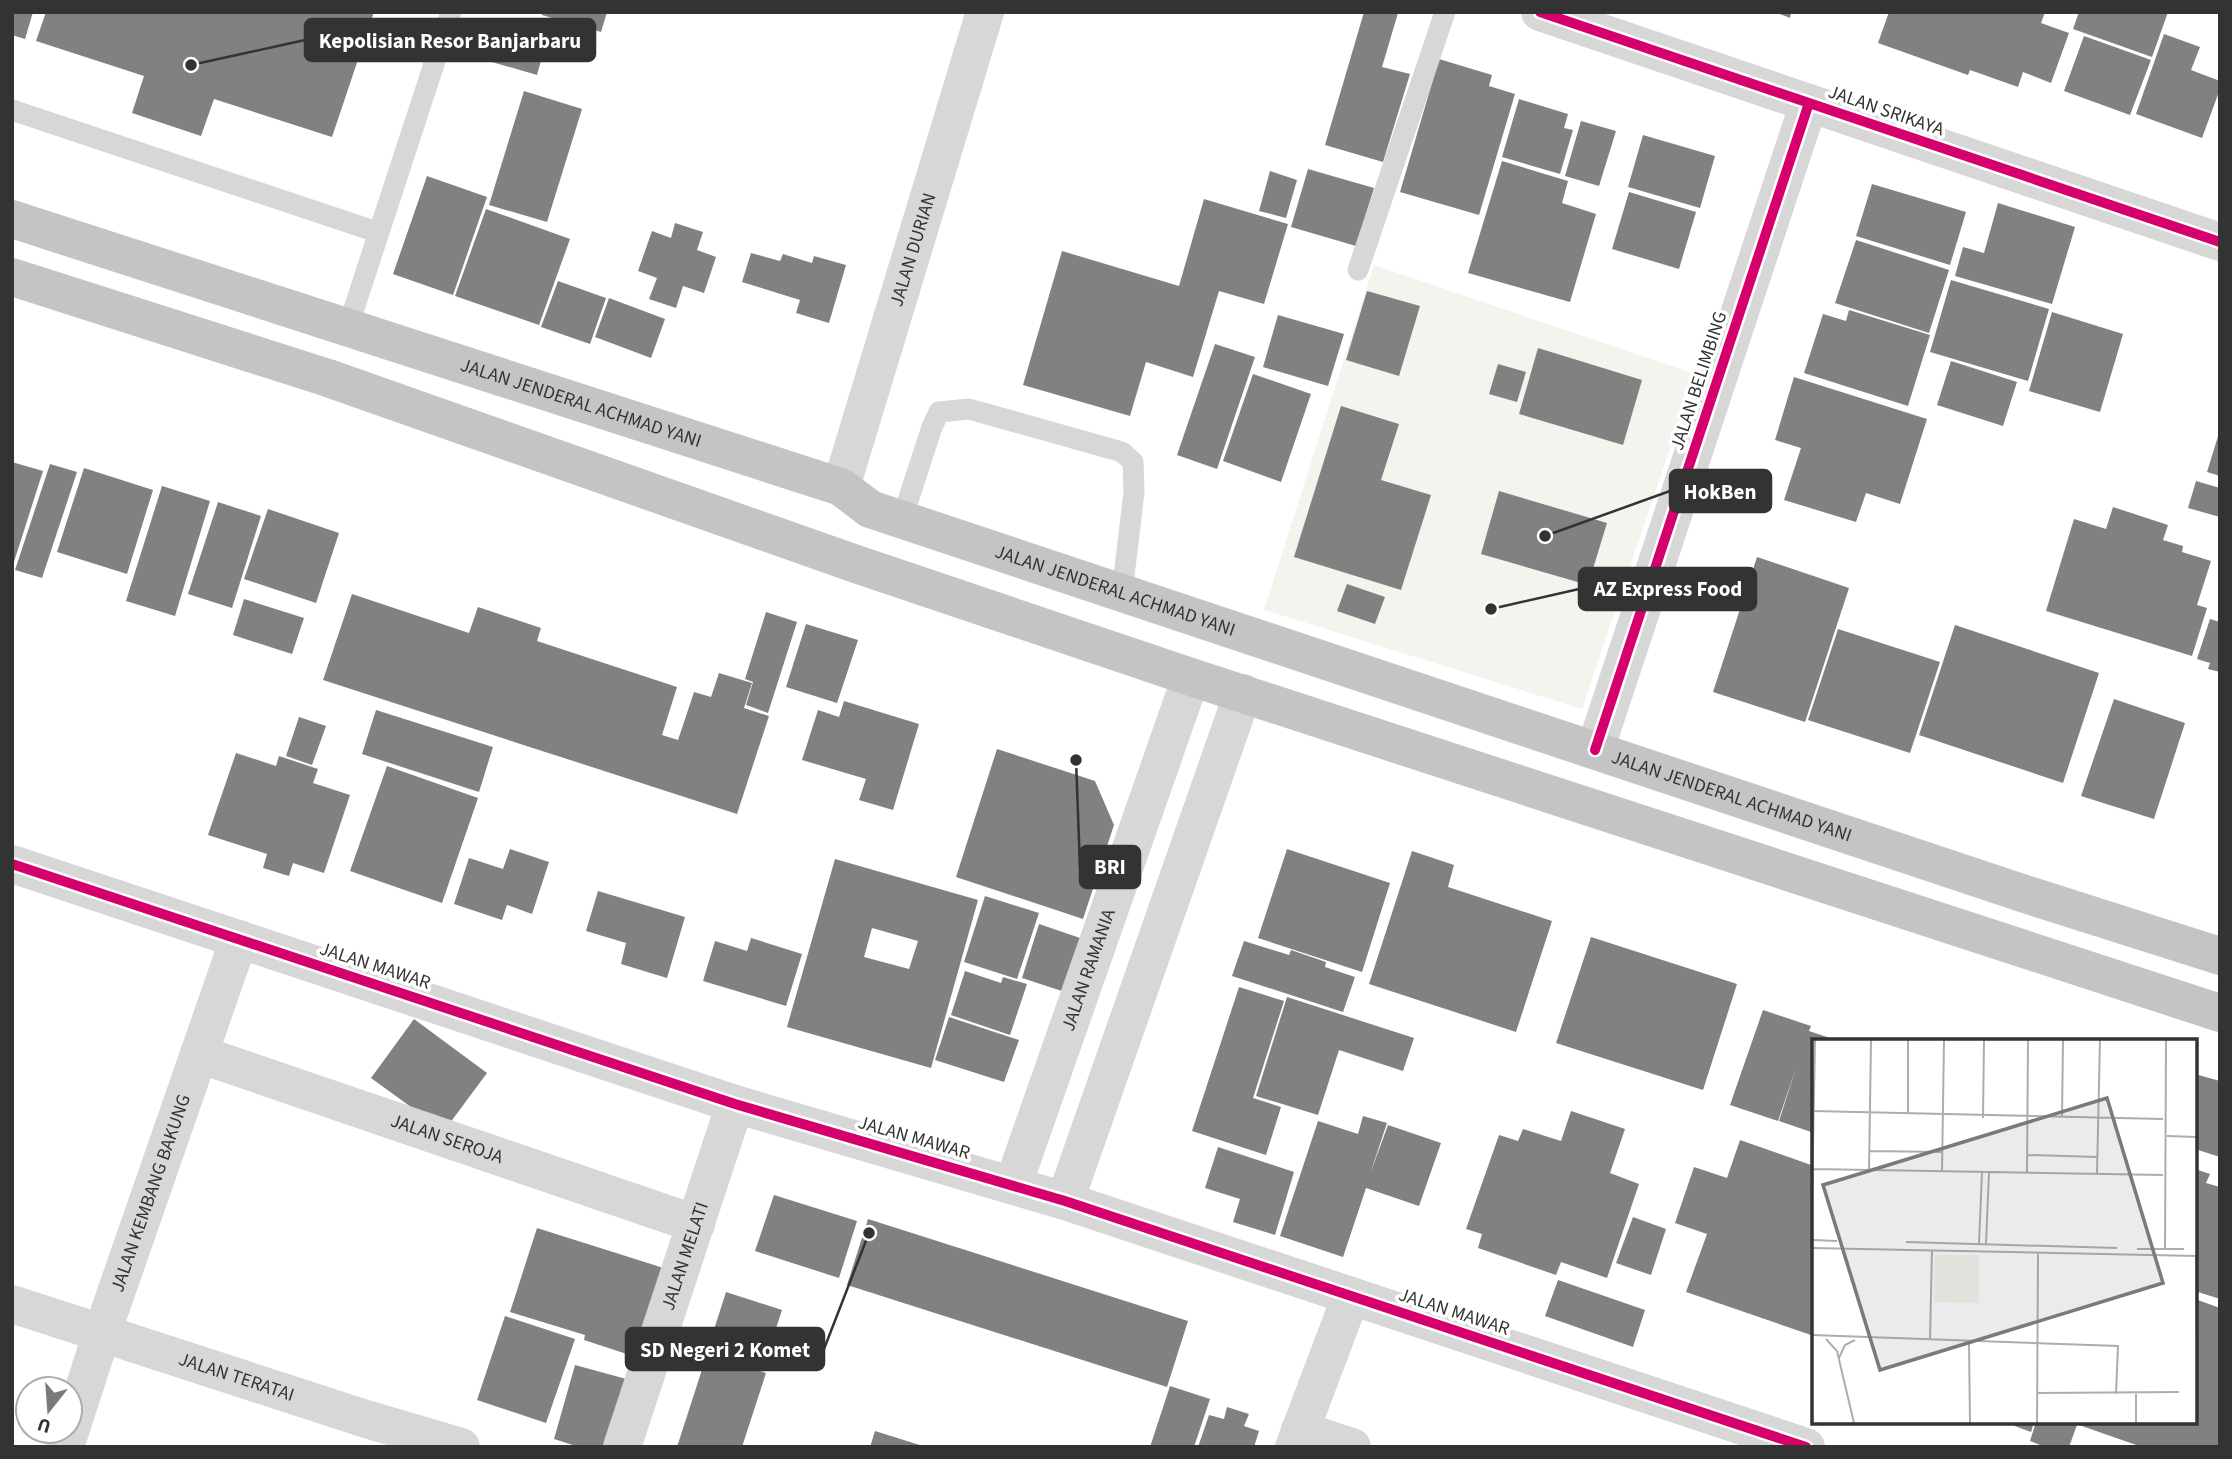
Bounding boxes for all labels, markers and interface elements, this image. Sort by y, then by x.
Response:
callout: Kepolisian Resor Banjarbaru [305,19,595,61]
text: Kepolisian Resor Banjarbaru [319,26,581,56]
street label: JALAN SRIKAYA [1824,79,1948,144]
street label: JALAN DURIAN [883,189,943,310]
street label: JALAN BELIMBING [1664,308,1734,454]
street label: JALAN JENDERAL ACHMAD YANI [457,351,705,455]
callout: HokBen [1670,470,1771,512]
text: HokBen [1684,477,1756,507]
street label: JALAN JENDERAL ACHMAD YANI [991,538,1239,643]
callout: AZ Express Food [1579,568,1756,610]
text: AZ Express Food [1593,574,1742,604]
street label: JALAN JENDERAL ACHMAD YANI [1608,744,1855,849]
callout: BRI [1080,846,1140,888]
text: BRI [1094,852,1126,882]
street label: JALAN RAMANIA [1054,904,1123,1035]
street label: JALAN MAWAR [316,935,434,997]
inset map [1812,1039,2197,1424]
street label: JALAN KEMBANG BAKUNG [104,1090,198,1296]
street label: JALAN SEROJA [387,1107,507,1171]
street label: JALAN MAWAR [855,1109,973,1167]
street label: JALAN MELATI [654,1198,715,1314]
street label: JALAN MAWAR [1395,1281,1513,1343]
callout: SD Negeri 2 Komet [626,1328,824,1370]
text: SD Negeri 2 Komet [640,1335,810,1365]
street label: JALAN TERATAI [175,1346,298,1408]
north arrow [14,1375,84,1445]
text: U [34,1410,54,1440]

